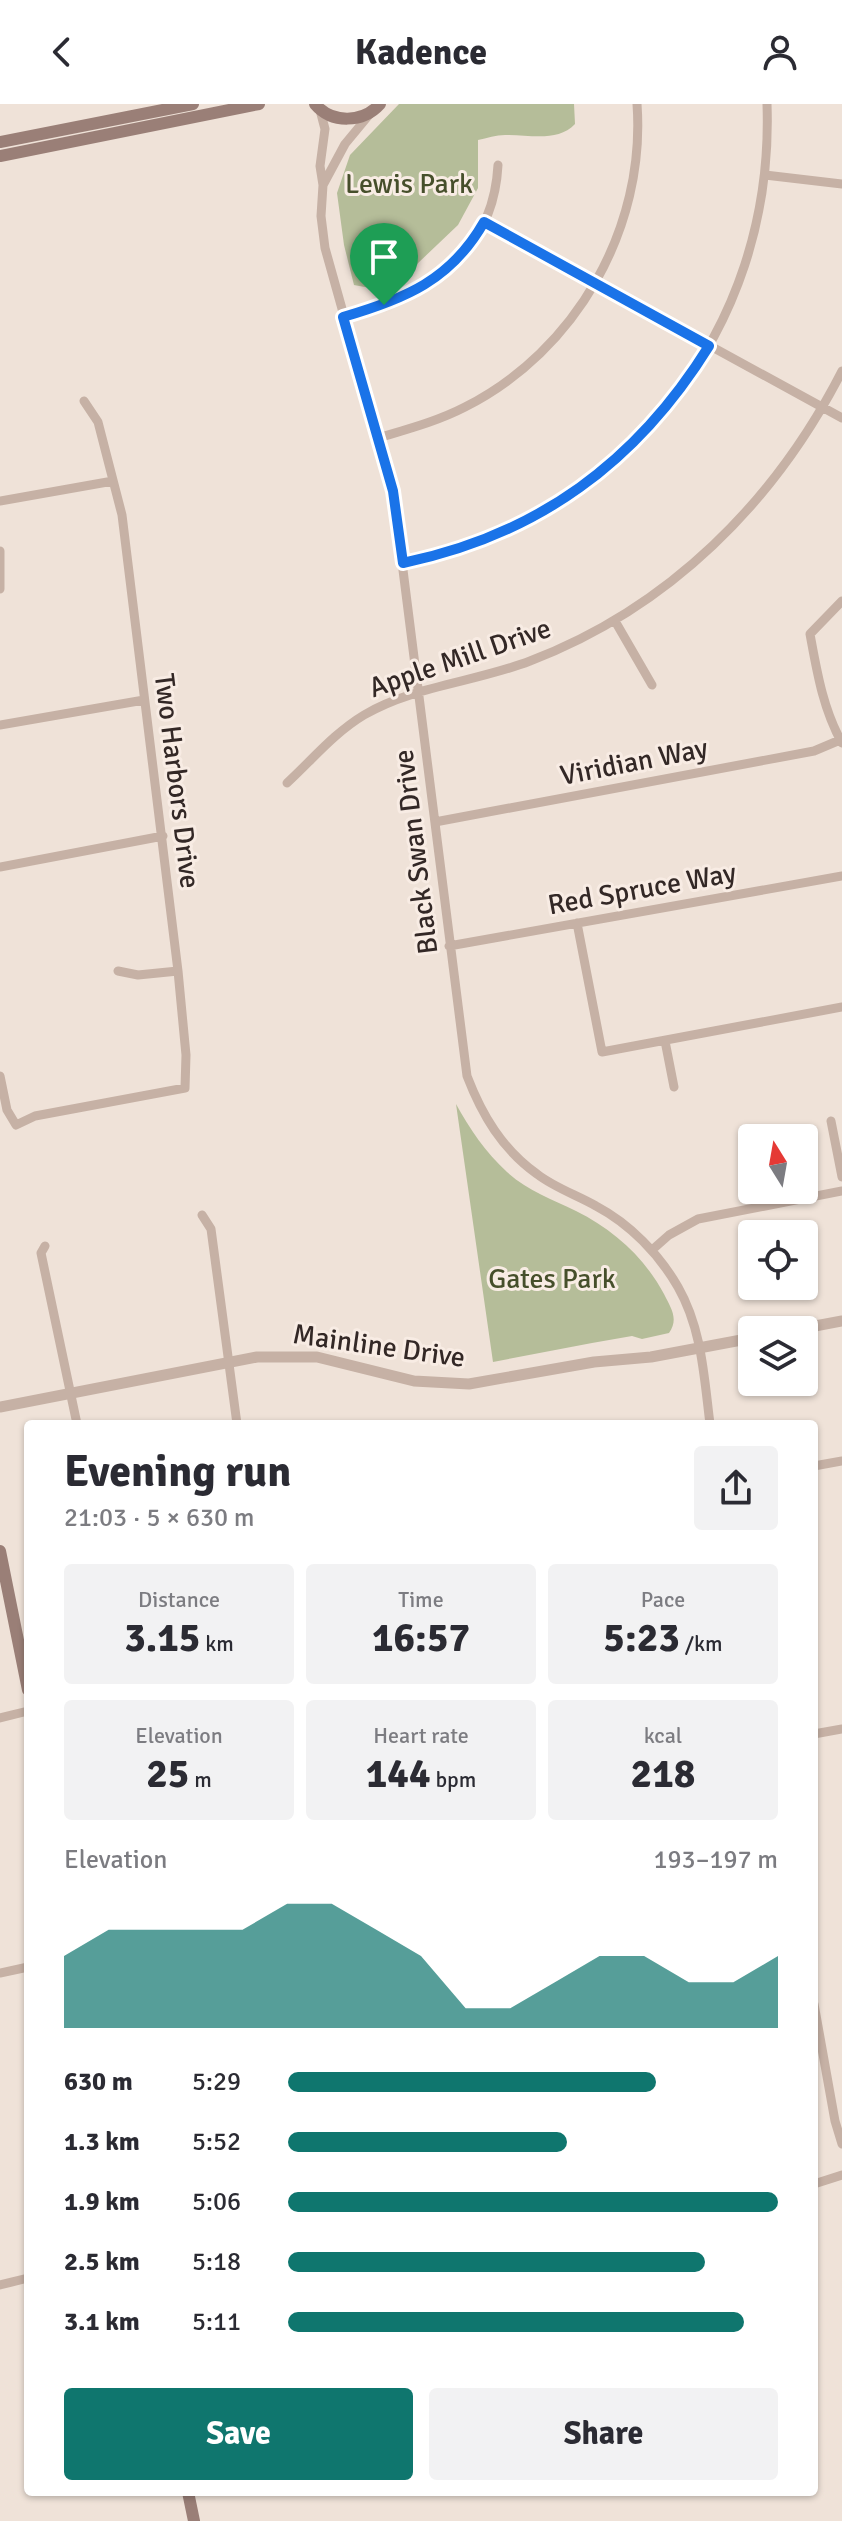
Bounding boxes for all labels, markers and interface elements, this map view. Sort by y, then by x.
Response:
icon: back [40,30,84,74]
text: Kadence [355,30,487,75]
icon: person [758,30,802,74]
park label: Lewis Park [345,167,473,201]
pin [350,223,418,305]
icon: arrive [362,235,406,279]
street label: Apple Mill Drive [365,611,555,705]
street label: Two Harbors Drive [147,671,207,891]
street label: Viridian Way [557,731,711,793]
street label: Black Swan Drive [387,748,445,956]
street label: Red Spruce Way [545,856,739,922]
north arrow [738,1124,818,1204]
map controls [738,1124,818,1396]
button: locate [738,1220,818,1300]
park label: Gates Park [488,1262,616,1296]
button: layers [738,1316,818,1396]
street label: Mainline Drive [291,1317,467,1375]
text: Evening run [64,1445,291,1499]
button: share [694,1446,778,1530]
text: 21:03 · 5 × 630 m [64,1502,255,1534]
text: Distance [138,1586,220,1613]
text: Time [398,1586,444,1613]
text: Pace [641,1586,685,1613]
text: 3.15 [124,1613,200,1663]
text: 16:57 [372,1613,470,1663]
text: 5:23 [603,1613,680,1663]
text: km [200,1630,234,1657]
text: /km [680,1630,723,1657]
text: Elevation [135,1722,223,1749]
text: Heart rate [373,1722,469,1749]
text: kcal [644,1722,682,1749]
text: 25 [146,1749,189,1799]
text: 144 [366,1749,431,1799]
text: 218 [631,1749,695,1799]
text: m [189,1766,212,1793]
text: bpm [431,1766,476,1793]
text: Elevation [64,1844,168,1876]
text: 193–197 m [654,1844,778,1876]
text: 630 m [64,2066,133,2098]
text: 5:29 [192,2066,241,2098]
text: 1.3 km [64,2126,140,2158]
text: 5:52 [192,2126,241,2158]
text: 1.9 km [64,2186,140,2218]
text: 5:06 [192,2186,241,2218]
text: 2.5 km [64,2246,140,2278]
text: 5:18 [192,2246,241,2278]
text: 3.1 km [64,2306,140,2338]
text: 5:11 [192,2306,241,2338]
button: Save [64,2388,413,2480]
button: Share [429,2388,778,2480]

